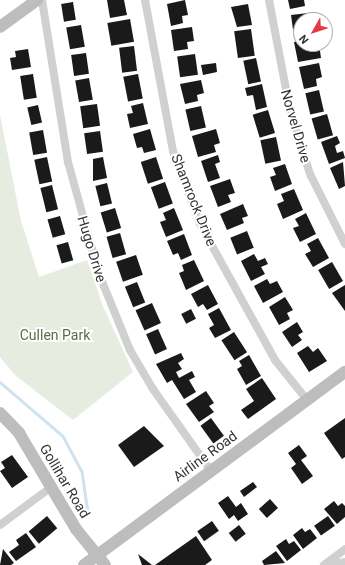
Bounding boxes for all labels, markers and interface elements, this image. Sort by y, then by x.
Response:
north arrow [293,12,333,52]
text: N [297,32,312,46]
street label: Norvel Drive [278,88,314,164]
street label: Shamrock Drive [168,151,220,249]
street label: Hugo Drive [74,214,110,284]
park label: Cullen Park [20,327,90,343]
street label: Airline Road [170,427,240,485]
street label: Gollihar Road [36,441,94,521]

